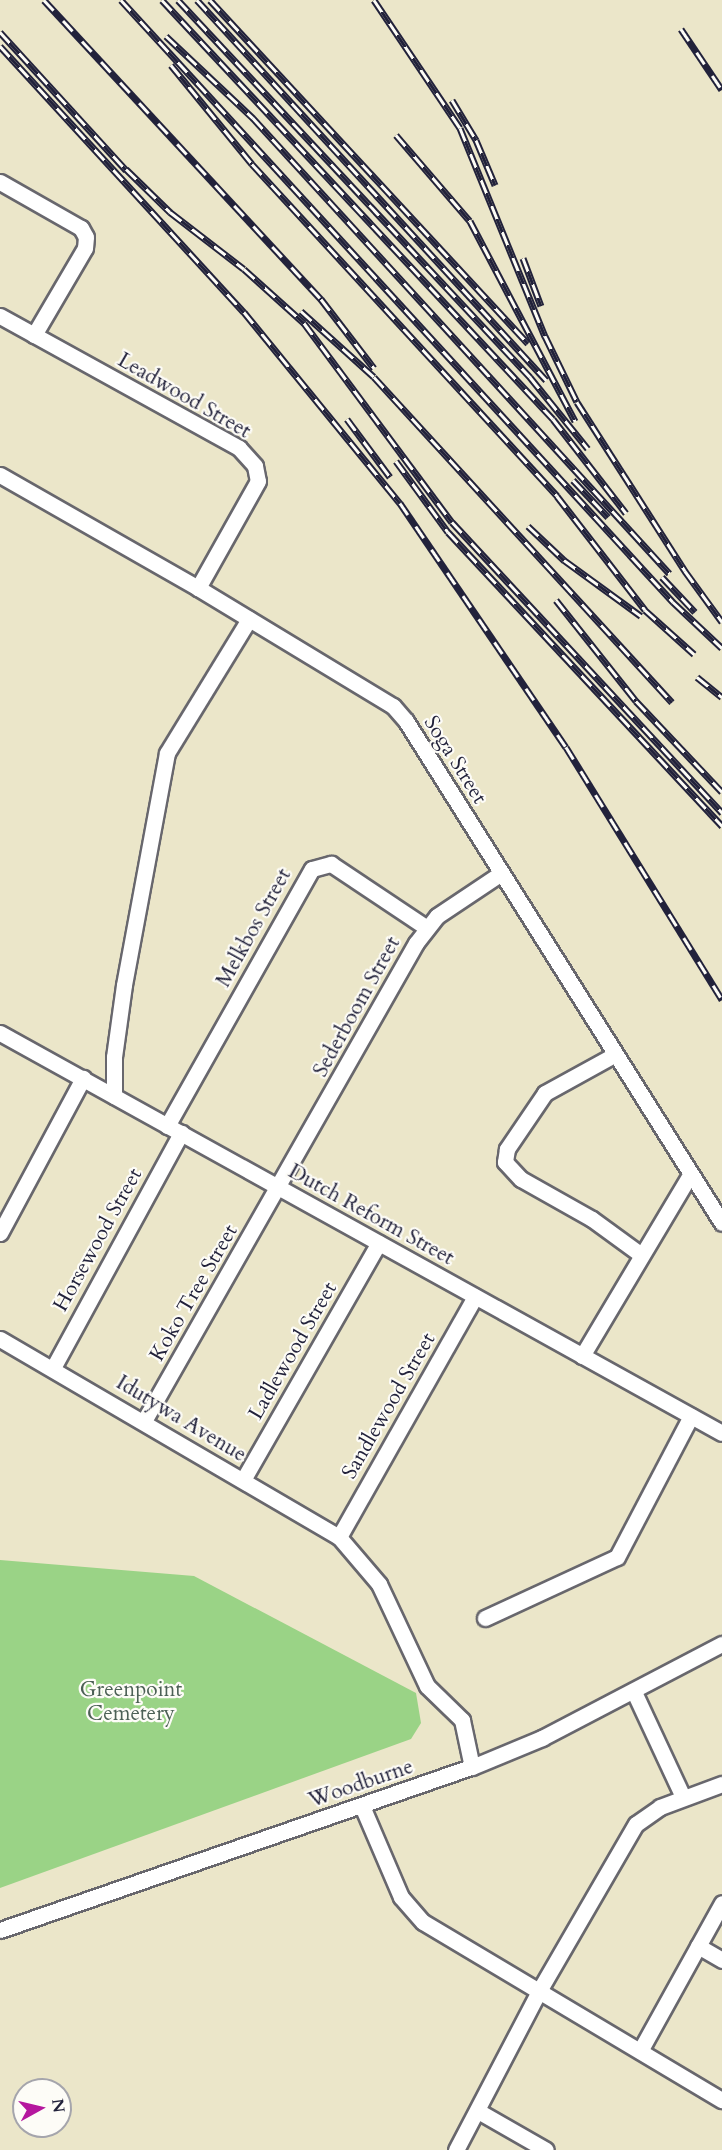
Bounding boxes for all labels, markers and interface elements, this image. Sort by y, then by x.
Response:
street label: Leadwood Street [113,348,255,444]
street label: Soga Street [418,711,492,809]
street label: Melkbos Street [211,864,297,992]
street label: Sederboom Street [308,933,406,1081]
street label: Dutch Reform Street [284,1159,458,1271]
street label: Horsewood Street [48,1164,148,1316]
street label: Koko Tree Street [145,1220,243,1366]
street label: Ladlewood Street [243,1278,343,1424]
street label: Sandlewood Street [337,1328,441,1484]
street label: Idutywa Avenue [111,1370,251,1468]
park label: Greenpoint Cemetery [80,1677,182,1727]
street label: Woodburne [305,1754,417,1814]
north arrow [12,2078,72,2138]
text: N [46,2097,70,2114]

